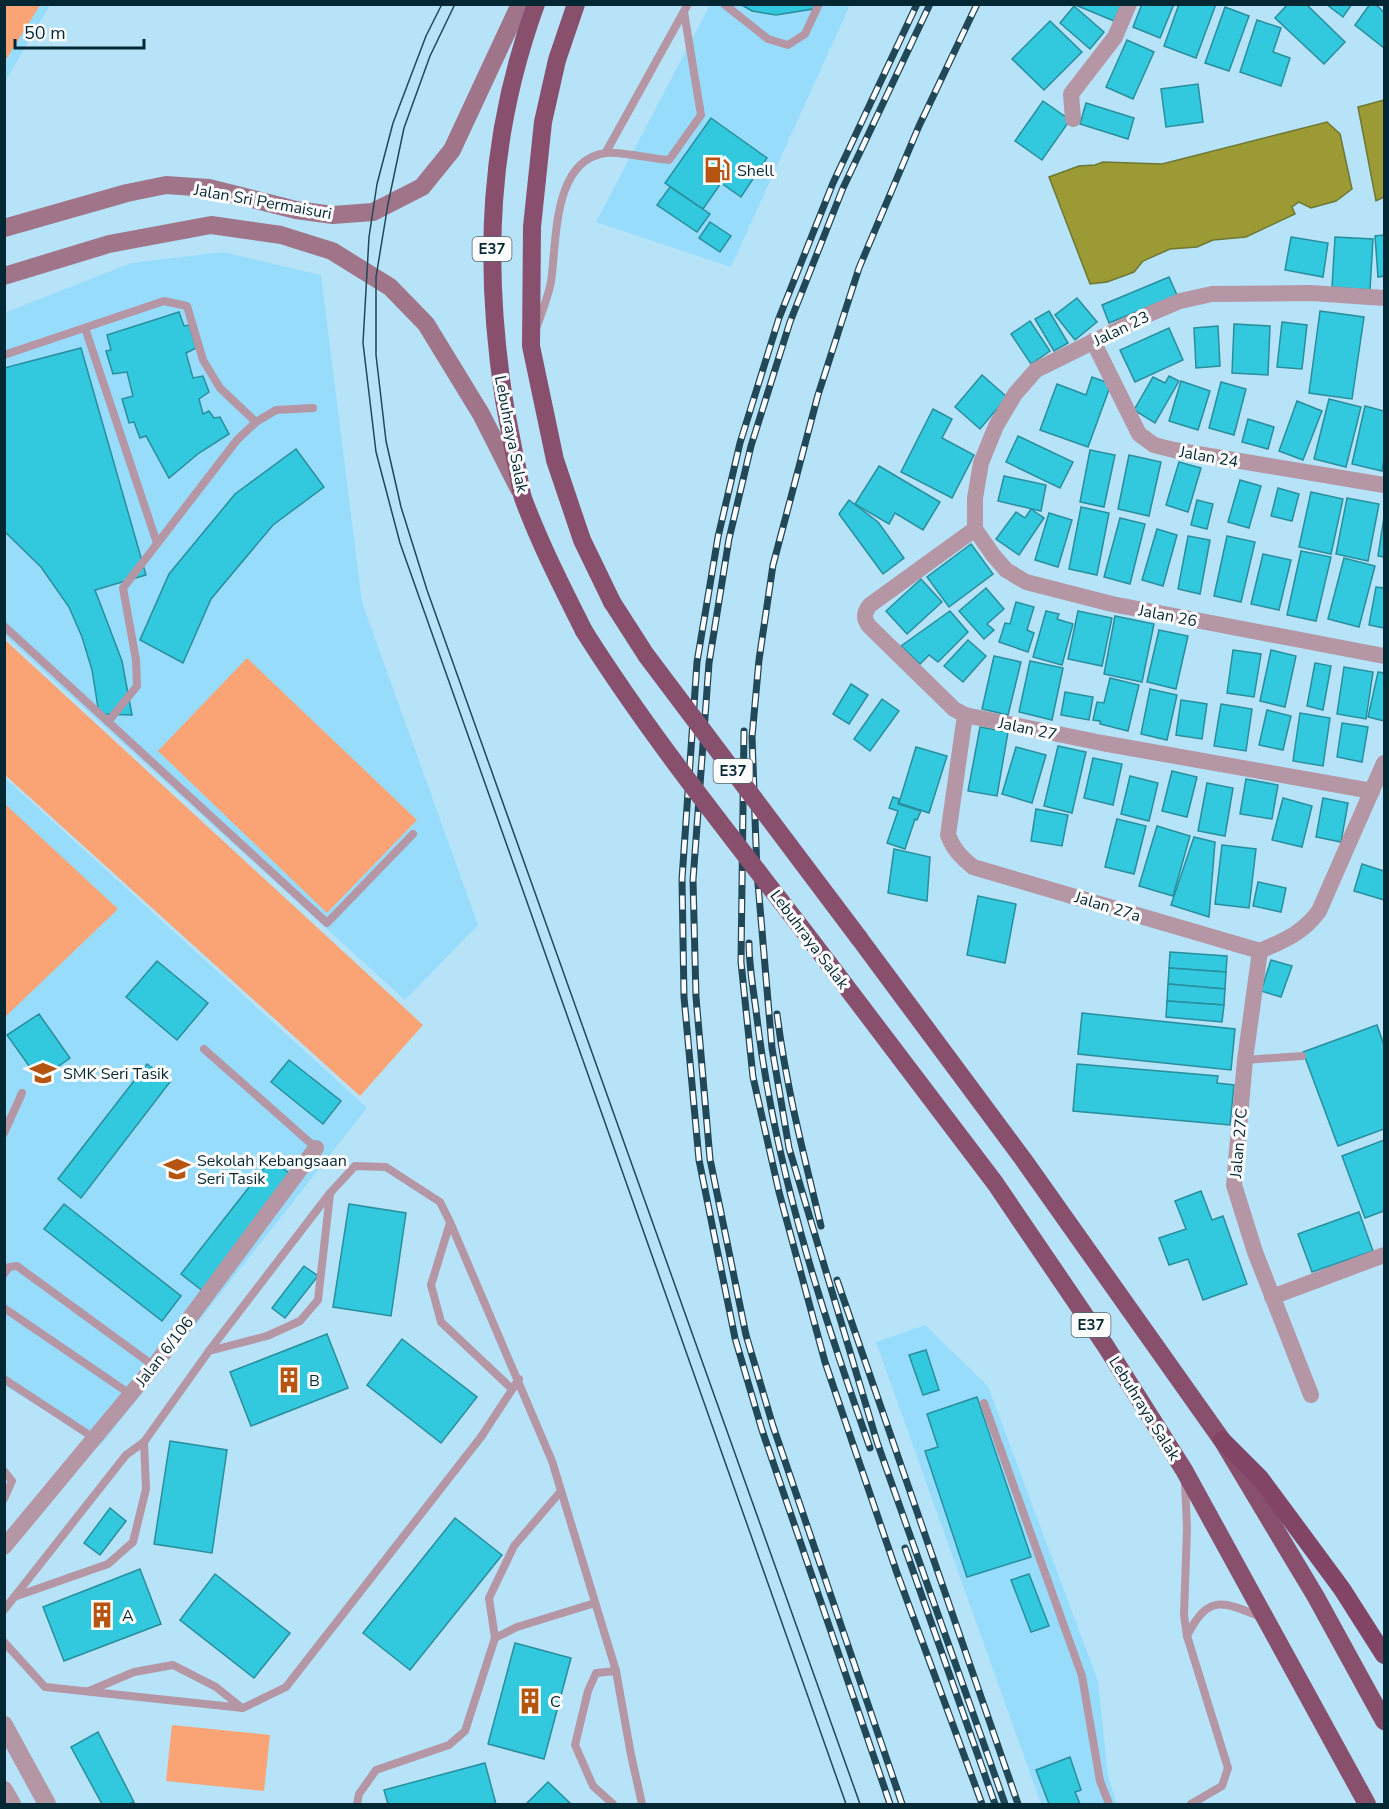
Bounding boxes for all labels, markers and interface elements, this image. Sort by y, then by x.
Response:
scale bar [15,12,144,50]
text: 50 m [24,21,66,45]
fuel station icon: Shell [702,155,732,185]
place label: Shell [737,160,774,182]
street label: Jalan Sri Permaisuri [191,179,333,225]
road number: E37 [472,237,512,261]
street label: Jalan 23 [1089,306,1153,352]
street label: Lebuhraya Salak [489,374,533,496]
street label: Jalan 24 [1177,441,1240,473]
street label: Jalan 26 [1136,599,1199,632]
street label: Jalan 27 [996,712,1059,746]
road number: E37 [714,759,752,783]
street label: Lebuhraya Salak [765,886,854,994]
street label: Jalan 27a [1071,886,1143,927]
school or university icon: SMK Seri Tasik [28,1058,58,1088]
place label: SMK Seri Tasik [63,1063,170,1085]
street label: Jalan 27C [1225,1107,1253,1180]
place label: Sekolah Kebangsaan Seri Tasik [197,1150,347,1190]
school or university icon: Sekolah Kebangsaan Seri Tasik [162,1154,192,1184]
street label: Jalan 6/106 [130,1312,199,1392]
road number: E37 [1072,1313,1110,1337]
street label: Lebuhraya Salak [1103,1352,1185,1466]
building icon: B [274,1365,304,1395]
place label: B [309,1370,320,1392]
building icon: A [87,1600,117,1630]
place label: A [122,1605,134,1627]
building icon: C [515,1686,545,1716]
place label: C [550,1691,561,1713]

